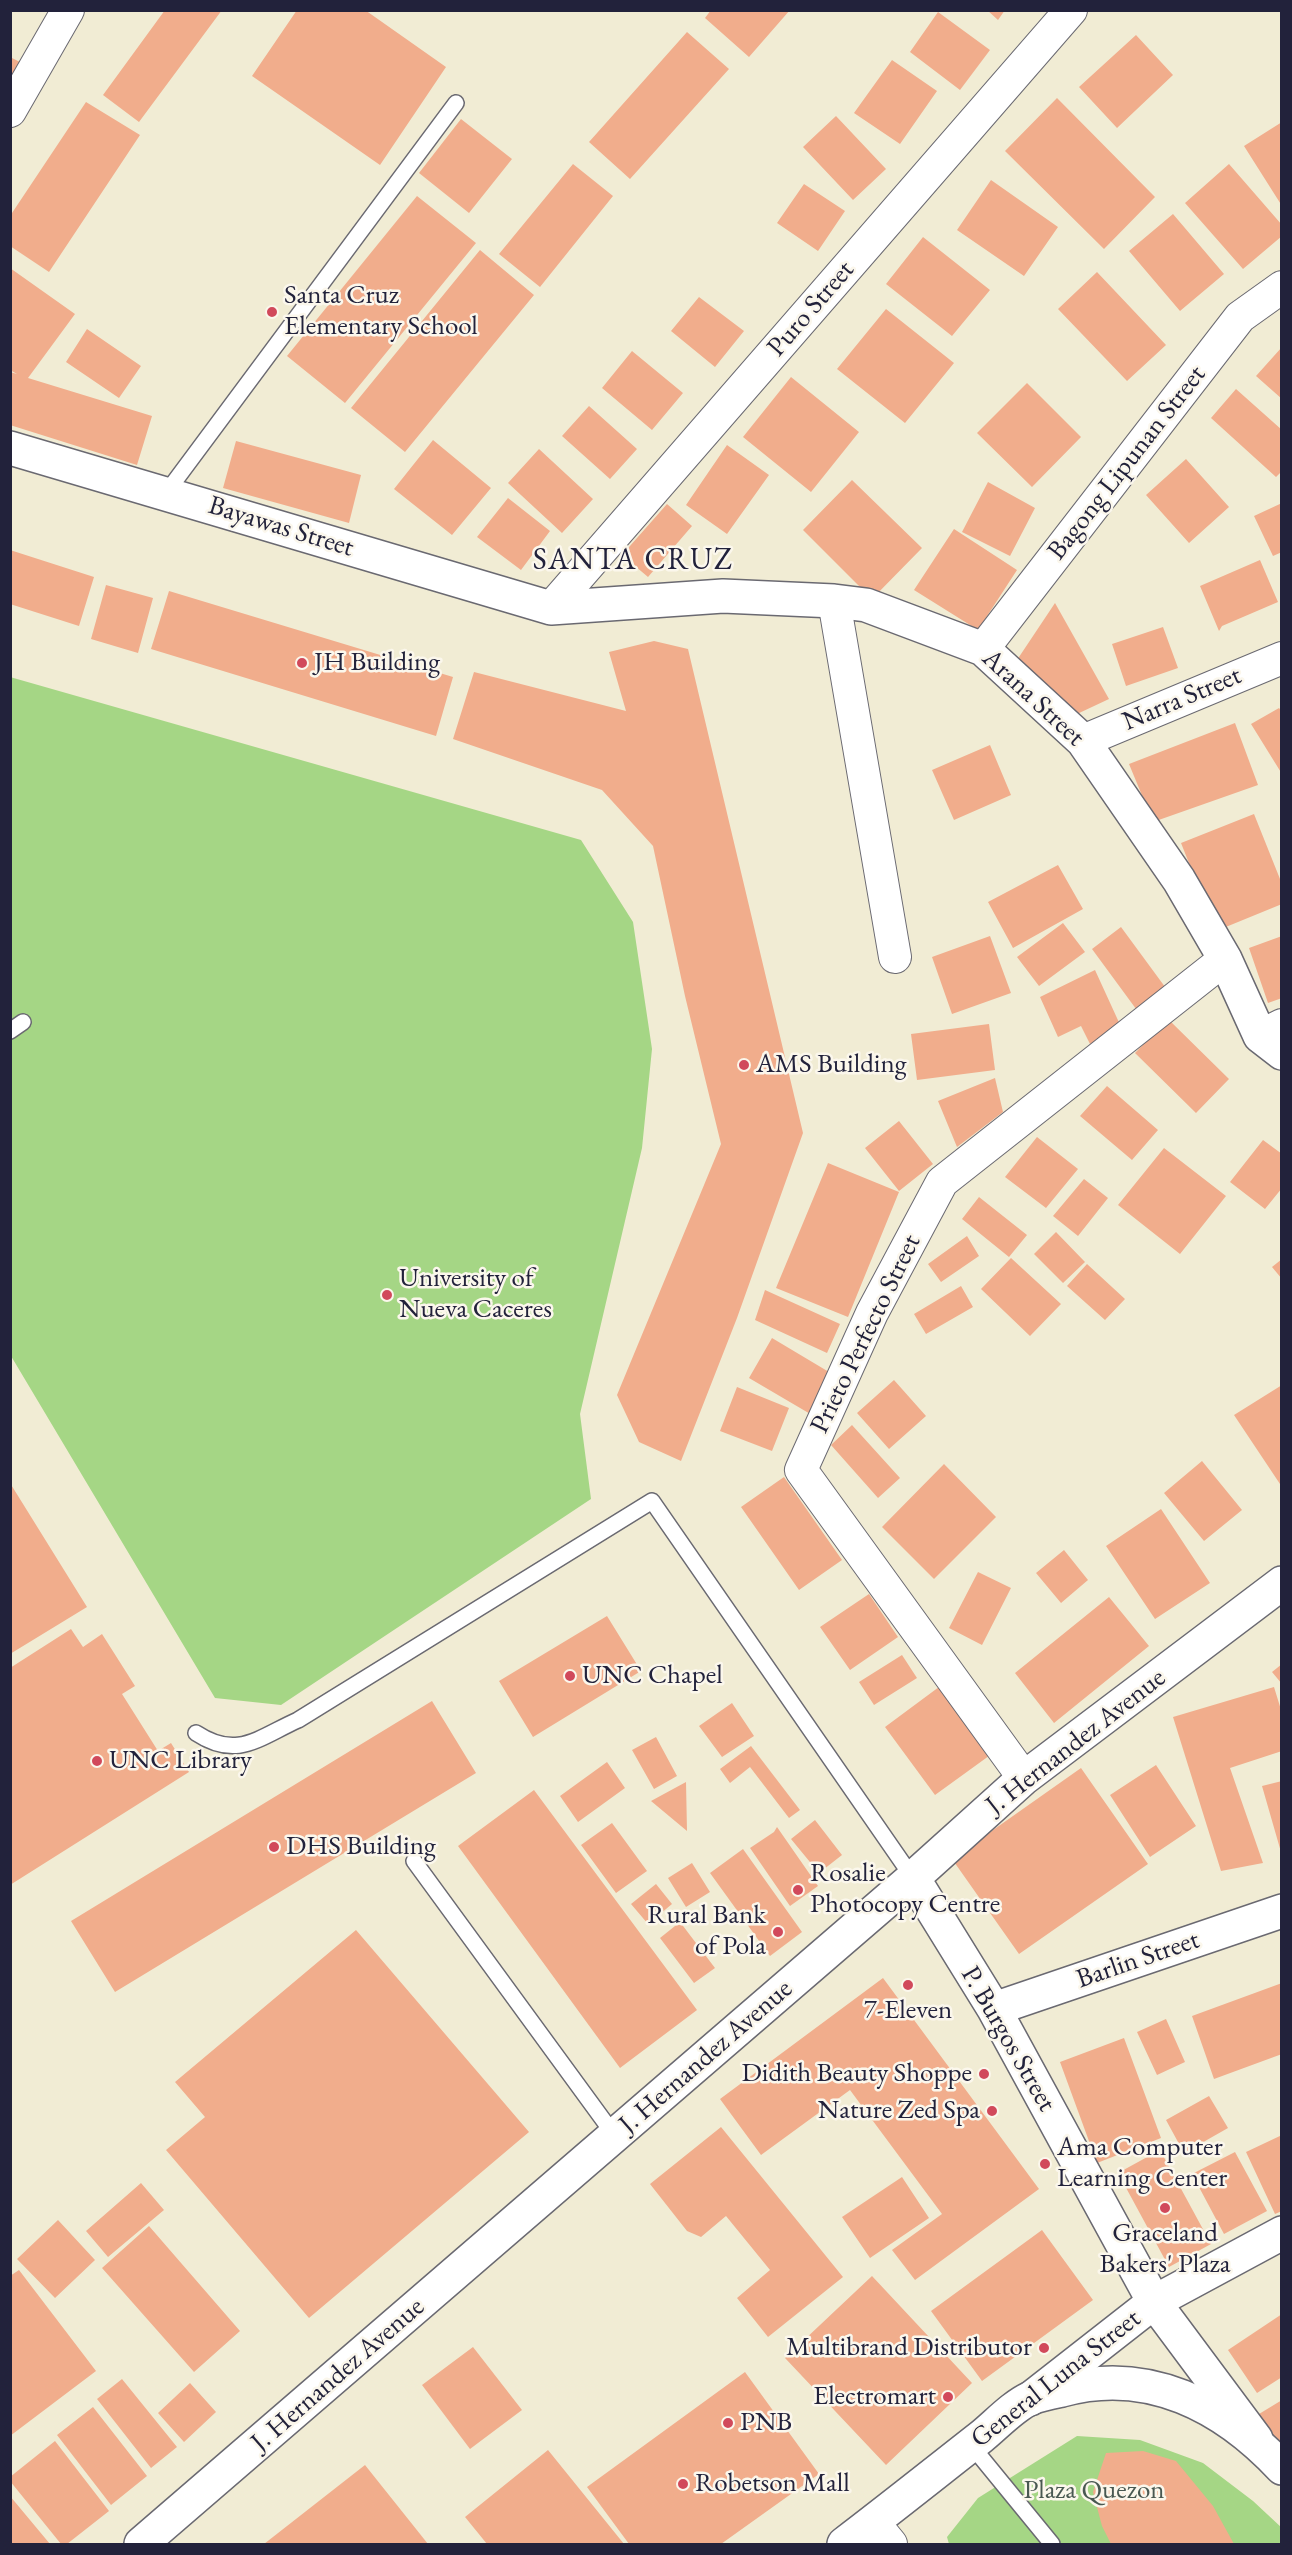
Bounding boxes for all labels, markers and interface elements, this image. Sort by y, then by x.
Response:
street label: Puro Street [761,255,861,363]
place label: Santa Cruz Elementary School [284,280,478,343]
marker: Santa Cruz Elementary School [265,305,279,319]
street label: Bagong Lipunan Street [1041,359,1213,567]
street label: Bayawas Street [204,490,358,564]
district label: SANTA CRUZ [533,543,733,579]
street label: Arana Street [975,642,1091,754]
place label: JH Building [314,647,440,679]
marker: JH Building [295,656,309,670]
street label: Narra Street [1118,660,1246,738]
place label: AMS Building [756,1049,906,1081]
marker: AMS Building [737,1058,751,1072]
street label: Prieto Perfecto Street [804,1229,928,1439]
place label: University of Nueva Caceres [399,1263,552,1326]
marker: University of Nueva Caceres [380,1288,394,1302]
place label: UNC Chapel [582,1660,723,1692]
street label: J. Hernandez Avenue [980,1662,1172,1822]
marker: UNC Chapel [563,1669,577,1683]
place label: UNC Library [109,1745,252,1777]
marker: UNC Library [90,1754,104,1768]
place label: DHS Building [286,1831,436,1863]
marker: DHS Building [267,1840,281,1854]
place label: Rosalie Photocopy Centre [810,1858,1000,1921]
marker: Rosalie Photocopy Centre [791,1883,805,1897]
place label: Rural Bank of Pola [647,1900,766,1963]
street label: Barlin Street [1072,1924,1204,1996]
marker: Rural Bank of Pola [771,1925,785,1939]
street label: P. Burgos Street [953,1961,1063,2117]
street label: J. Hernandez Avenue [613,1973,799,2141]
marker: 7-Eleven [901,1978,915,1992]
place label: 7-Eleven [864,1995,952,2027]
place label: Didith Beauty Shoppe [742,2058,972,2090]
marker: Didith Beauty Shoppe [977,2067,991,2081]
place label: Nature Zed Spa [818,2095,980,2127]
marker: Nature Zed Spa [985,2104,999,2118]
place label: Ama Computer Learning Center [1057,2132,1227,2195]
marker: Ama Computer Learning Center [1038,2157,1052,2171]
marker: Graceland Bakers' Plaza [1158,2201,1172,2215]
place label: Graceland Bakers' Plaza [1100,2218,1230,2281]
street label: J. Hernandez Avenue [245,2291,431,2459]
street label: General Luna Street [965,2303,1147,2455]
place label: Multibrand Distributor [786,2332,1032,2364]
marker: Multibrand Distributor [1037,2341,1051,2355]
place label: Electromart [813,2381,936,2413]
marker: Electromart [941,2390,955,2404]
place label: PNB [740,2407,792,2439]
marker: PNB [721,2416,735,2430]
place label: Robetson Mall [695,2468,850,2500]
park label: Plaza Quezon [1023,2475,1165,2507]
marker: Robetson Mall [676,2477,690,2491]

